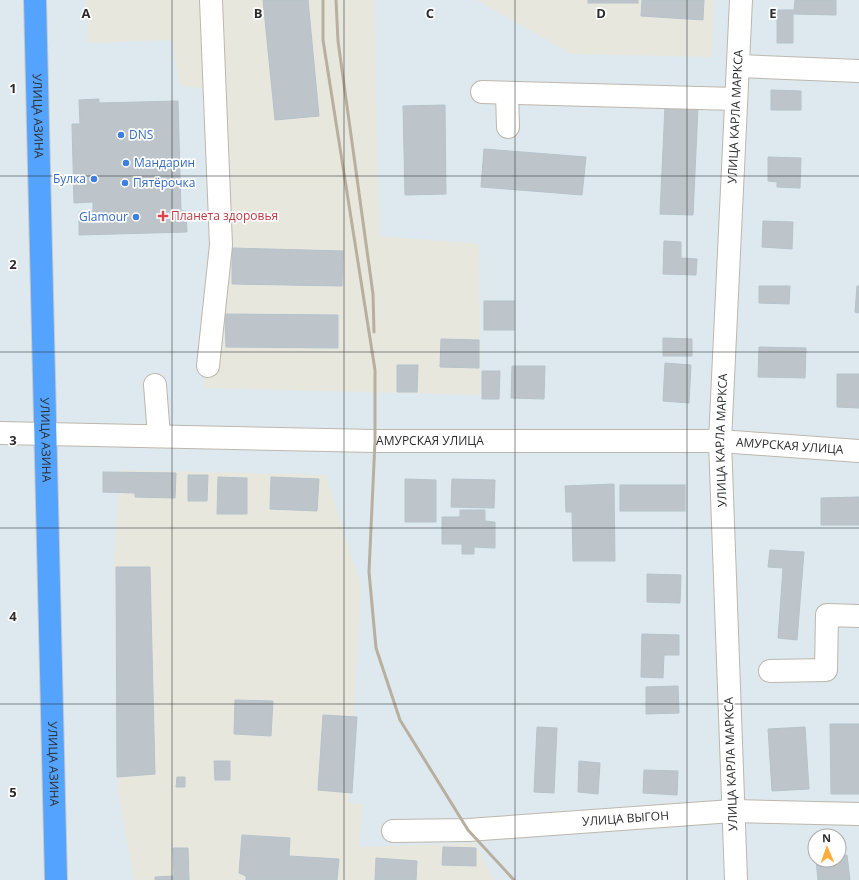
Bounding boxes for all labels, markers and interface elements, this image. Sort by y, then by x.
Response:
text: A [82,4,91,22]
text: B [254,4,263,22]
text: C [426,4,434,22]
text: D [596,4,606,22]
text: E [769,4,777,22]
street label: УЛИЦА КАРЛА МАРКСА [723,49,747,184]
street label: УЛИЦА АЗИНА [29,73,48,159]
text: 1 [9,79,17,97]
place label: DNS [129,126,153,143]
marker: DNS [116,130,126,140]
place label: Мандарин [134,154,195,171]
marker: Мандарин [121,158,131,168]
place label: Булка [53,170,86,187]
marker: Булка [89,174,99,184]
place label: Пятёрочка [133,174,195,191]
marker: Пятёрочка [120,178,130,188]
place label: Планета здоровья [171,207,278,224]
place label: Glamour [79,208,128,225]
marker: Планета здоровья [158,211,168,221]
marker: Glamour [131,212,141,222]
text: 2 [9,255,17,273]
street label: УЛИЦА КАРЛА МАРКСА [711,373,731,508]
street label: УЛИЦА АЗИНА [36,397,56,483]
text: 3 [9,431,17,449]
street label: АМУРСКАЯ УЛИЦА [376,432,484,449]
street label: АМУРСКАЯ УЛИЦА [735,433,844,458]
text: 4 [9,607,17,625]
street label: УЛИЦА КАРЛА МАРКСА [720,696,741,831]
street label: УЛИЦА АЗИНА [44,721,63,807]
text: 5 [9,783,17,801]
street label: УЛИЦА ВЫГОН [582,807,670,830]
north arrow [807,828,847,868]
text: N [822,830,831,845]

